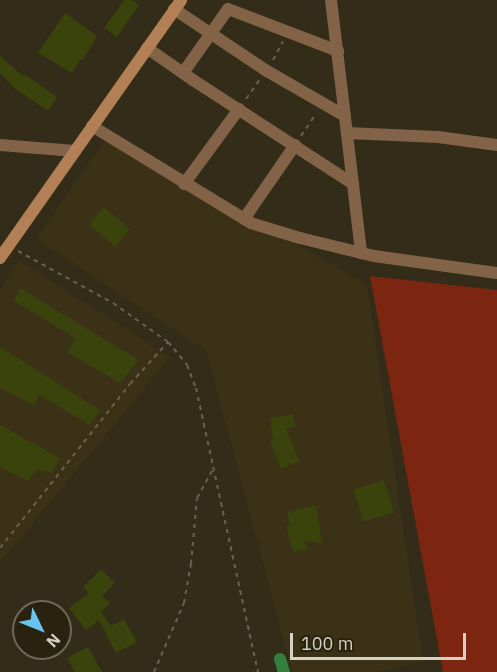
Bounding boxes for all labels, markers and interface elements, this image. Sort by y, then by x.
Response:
north arrow [12,600,72,660]
scale bar [293,621,468,659]
text: N [42,630,65,652]
text: 100 m [301,632,353,655]

